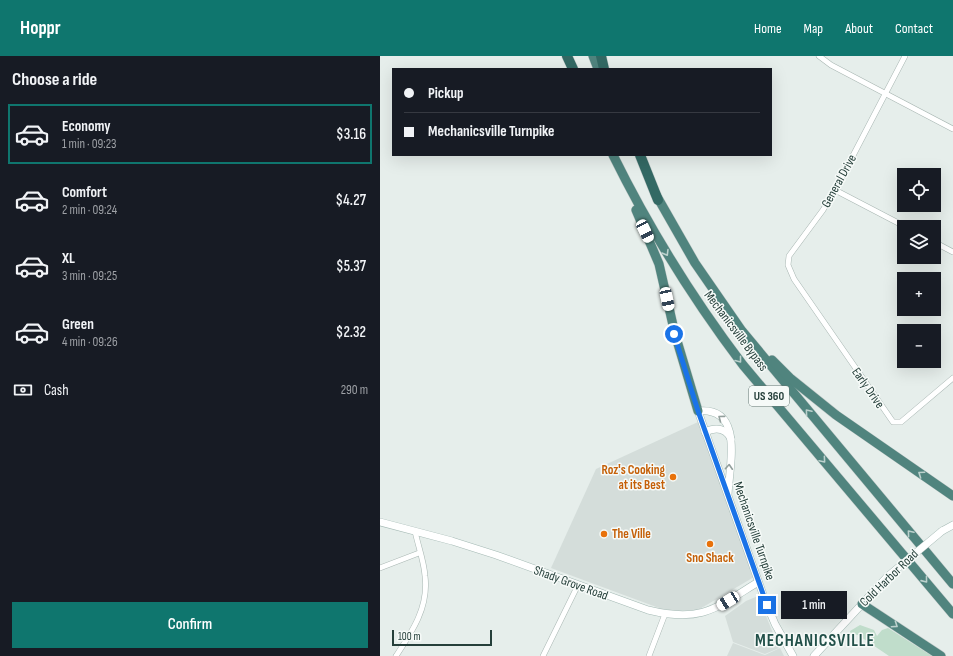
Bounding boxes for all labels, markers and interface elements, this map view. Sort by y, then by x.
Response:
text: Hoppr [20,17,61,40]
text: Home [754,20,782,37]
text: Map [804,20,823,37]
text: About [845,20,873,37]
text: Contact [895,20,933,37]
text: Choose a ride [12,69,97,90]
text: Pickup [428,84,464,103]
icon: car [14,116,50,152]
text: Economy [62,117,111,136]
text: Mechanicsville Turnpike [428,122,554,141]
text: $3.16 [336,125,366,144]
text: 1 min · 09:23 [62,136,117,152]
street label: General Drive [818,152,860,210]
map controls [897,168,941,368]
button: locate [897,168,941,212]
icon: car [14,182,50,218]
text: Comfort [62,183,107,202]
text: $4.27 [335,191,366,210]
text: 2 min · 09:24 [62,202,117,218]
car [634,218,656,244]
button: layers [897,220,941,264]
icon: car [14,248,50,284]
text: XL [62,249,75,268]
one-way arrow [661,249,668,256]
text: $5.37 [336,257,366,276]
text: 3 min · 09:25 [62,268,117,284]
button: + [897,272,941,316]
car [659,286,675,312]
street label: Mechanicsville Bypass [701,288,772,375]
icon: car [14,314,50,350]
text: Green [62,315,94,334]
text: $2.32 [336,323,366,342]
button: − [897,324,941,368]
route start [665,325,683,343]
text: 4 min · 09:26 [62,334,118,350]
one-way arrow [735,355,742,362]
street label: Early Drive [848,365,888,411]
icon: cash [12,379,34,401]
text: Cash [44,381,69,400]
text: 290 m [341,382,368,398]
road number: US 360 [749,386,789,406]
one-way arrow [806,409,813,416]
one-way arrow [718,415,726,422]
one-way arrow [818,455,825,462]
place label: Roz's Cooking at its Best [602,462,666,493]
one-way arrow [725,464,734,470]
marker: Roz's Cooking at its Best [668,472,678,482]
one-way arrow [918,472,925,479]
street label: Mechanicsville Turnpike [730,480,778,582]
place label: The Ville [612,526,651,542]
marker: The Ville [599,529,609,539]
one-way arrow [908,530,915,537]
marker: Sno Shack [705,539,715,549]
street label: Cold Harbor Road [856,546,922,610]
place label: Sno Shack [686,550,734,566]
street label: Shady Grove Road [532,562,610,604]
one-way arrow [920,576,927,583]
car [715,590,741,612]
callout: 1 min [781,591,847,619]
route end [758,596,776,614]
text: 1 min [802,597,826,613]
button: Confirm [12,602,368,648]
one-way arrow [891,620,898,628]
scale bar [392,628,492,647]
text: 100 m [398,630,420,643]
district label: MECHANICSVILLE [755,631,875,651]

